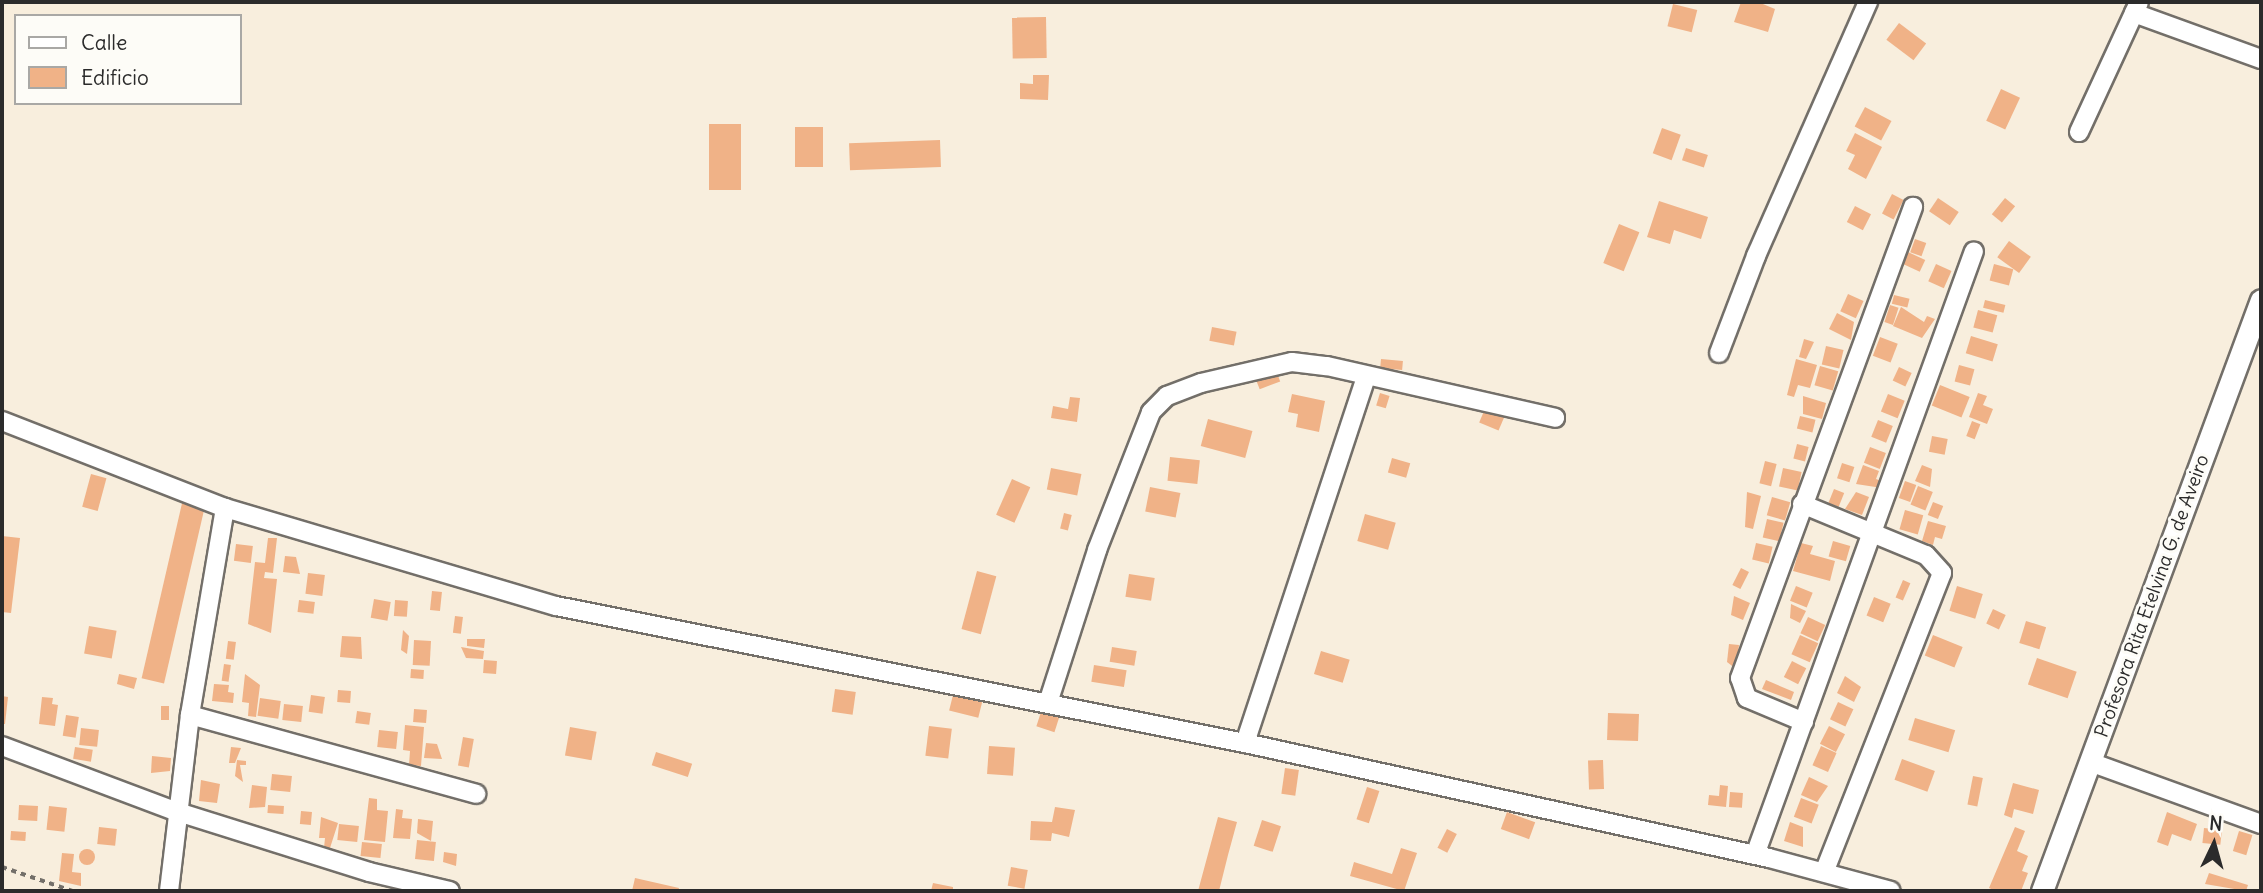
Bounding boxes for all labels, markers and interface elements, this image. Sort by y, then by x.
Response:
legend [14,14,242,105]
text: Calle [81,29,127,56]
text: Edificio [81,64,149,91]
street label: Profesora Rita Etelvina G. de Aveiro [2090,451,2214,741]
north arrow [2179,809,2249,879]
text: N [2208,811,2223,836]

